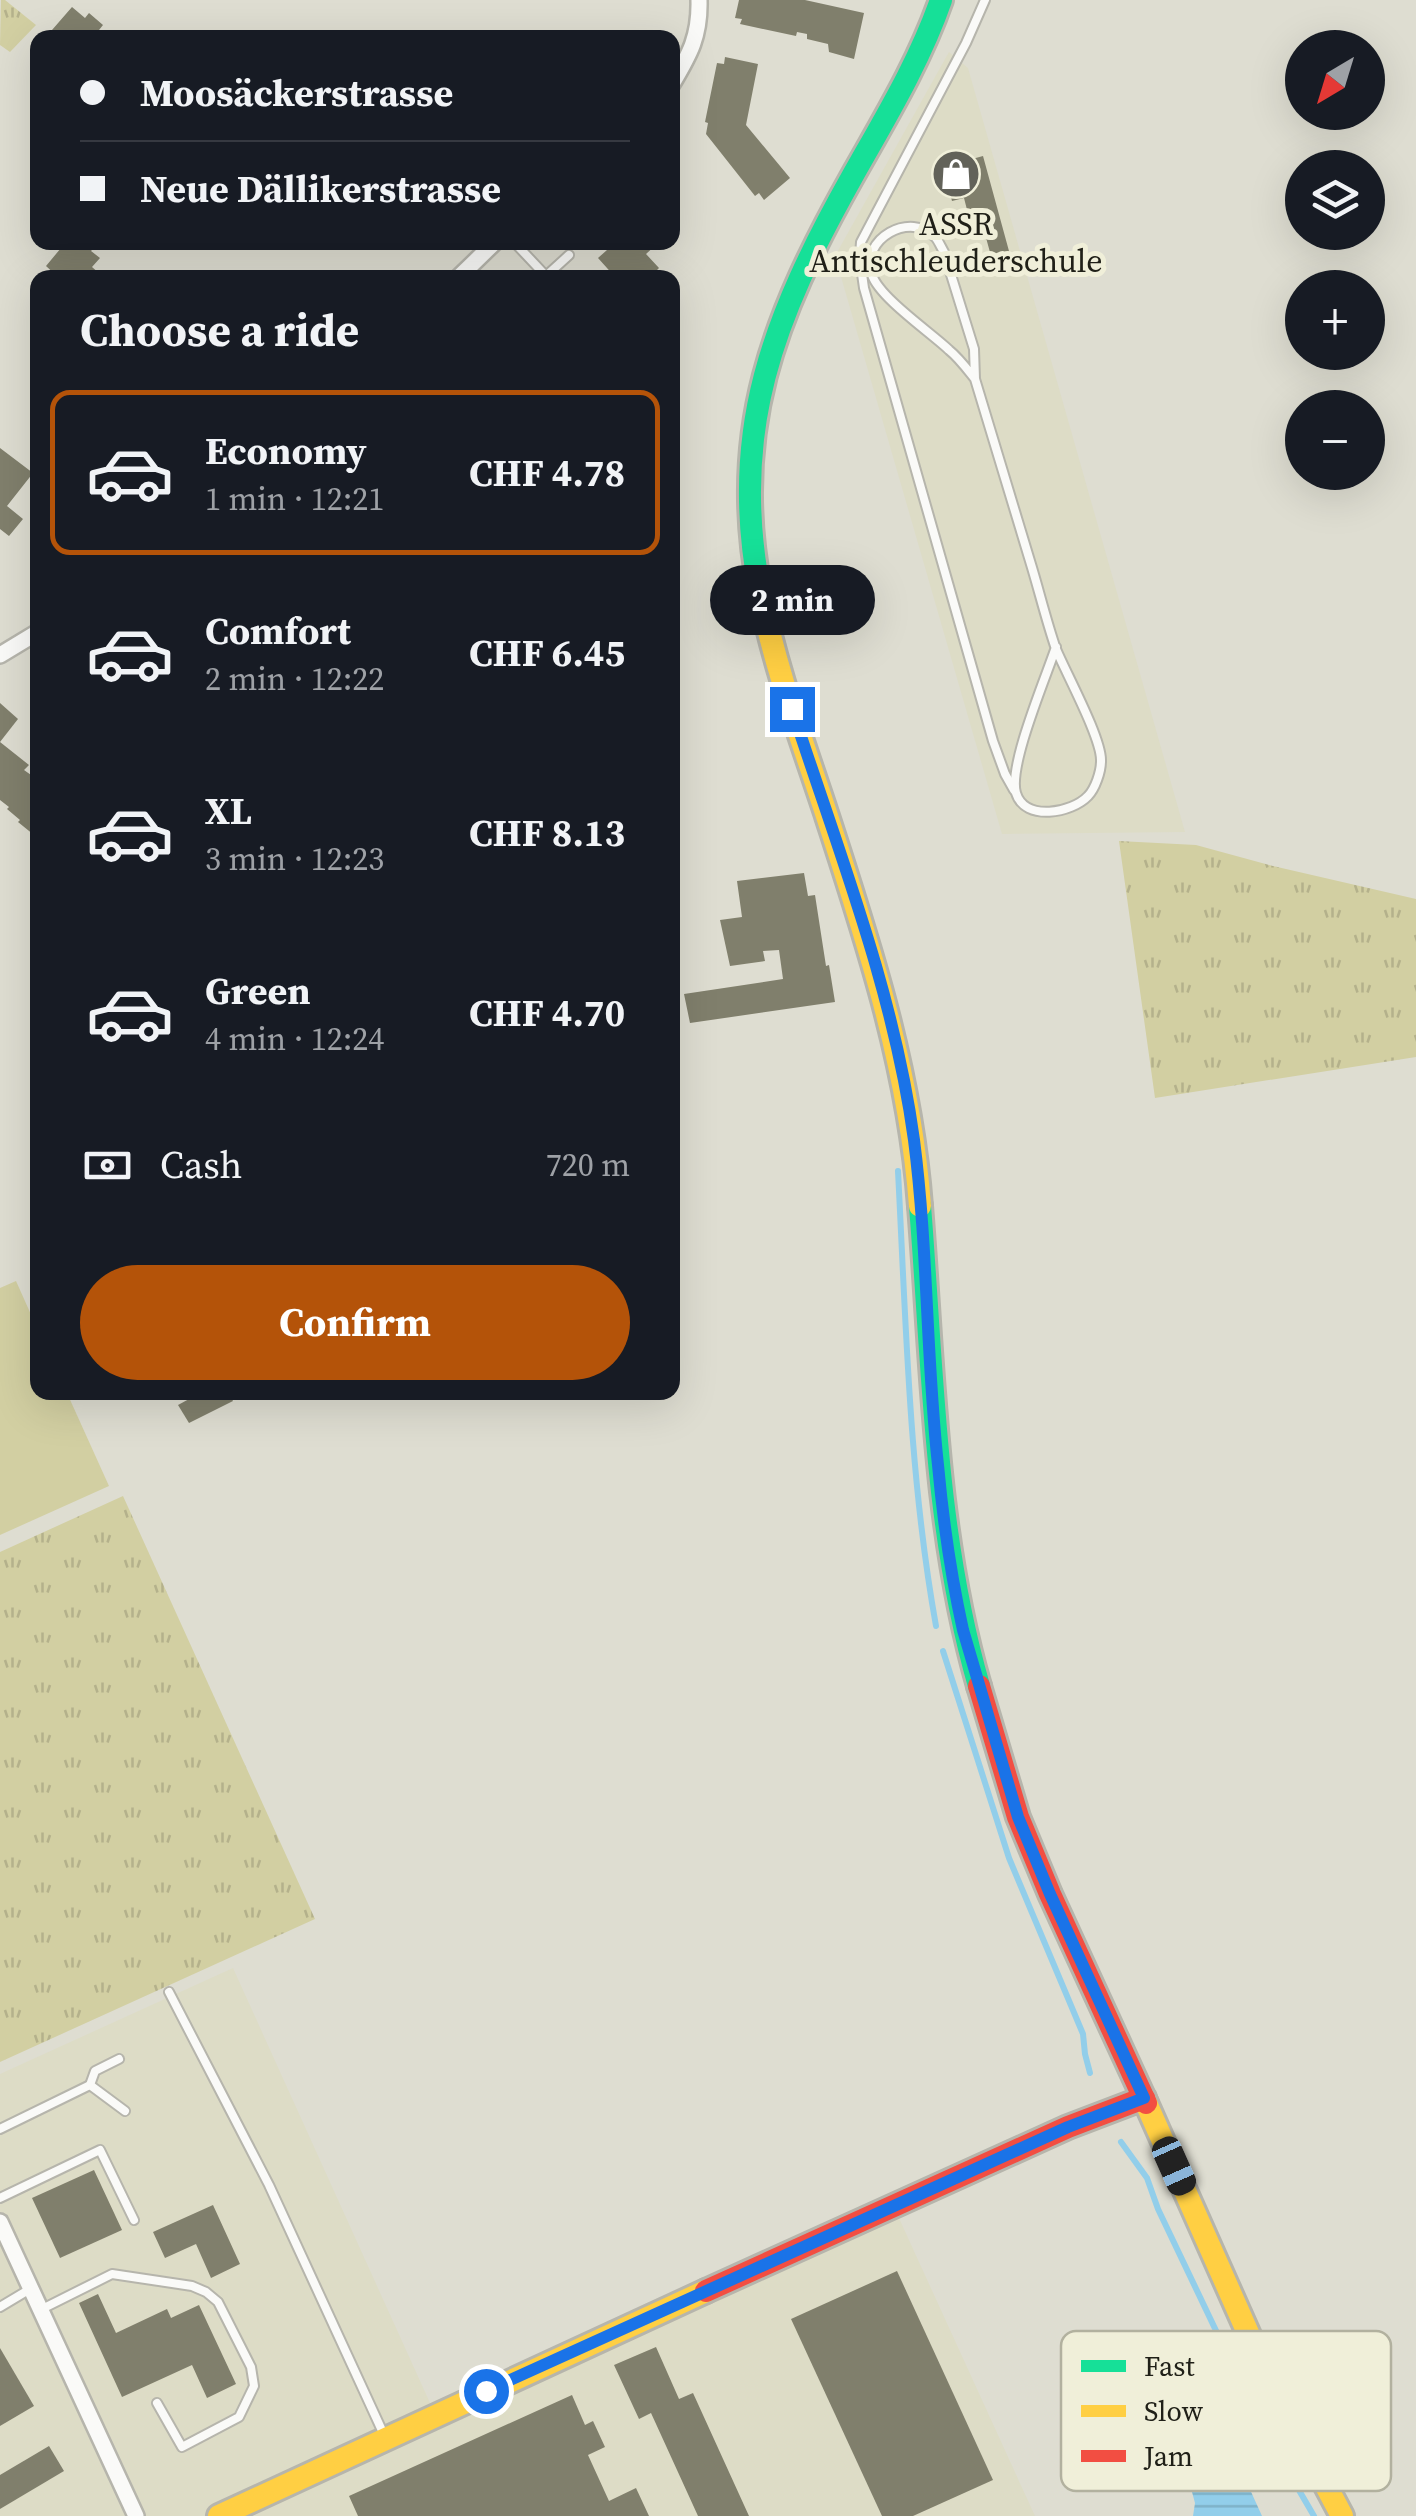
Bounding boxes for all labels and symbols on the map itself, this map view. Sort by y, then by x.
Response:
north arrow [1285,30,1385,130]
shop icon: ASSR Antischleuderschule [930,148,982,200]
place label: ASSR Antischleuderschule [809,202,1103,283]
callout: 2 min [710,564,874,634]
route end [770,687,815,732]
car [1148,2132,1200,2200]
legend [1061,2331,1391,2491]
text: Fast [1144,2347,1195,2385]
route start [464,2369,509,2414]
text: Slow [1144,2392,1204,2430]
text: Jam [1143,2437,1193,2475]

